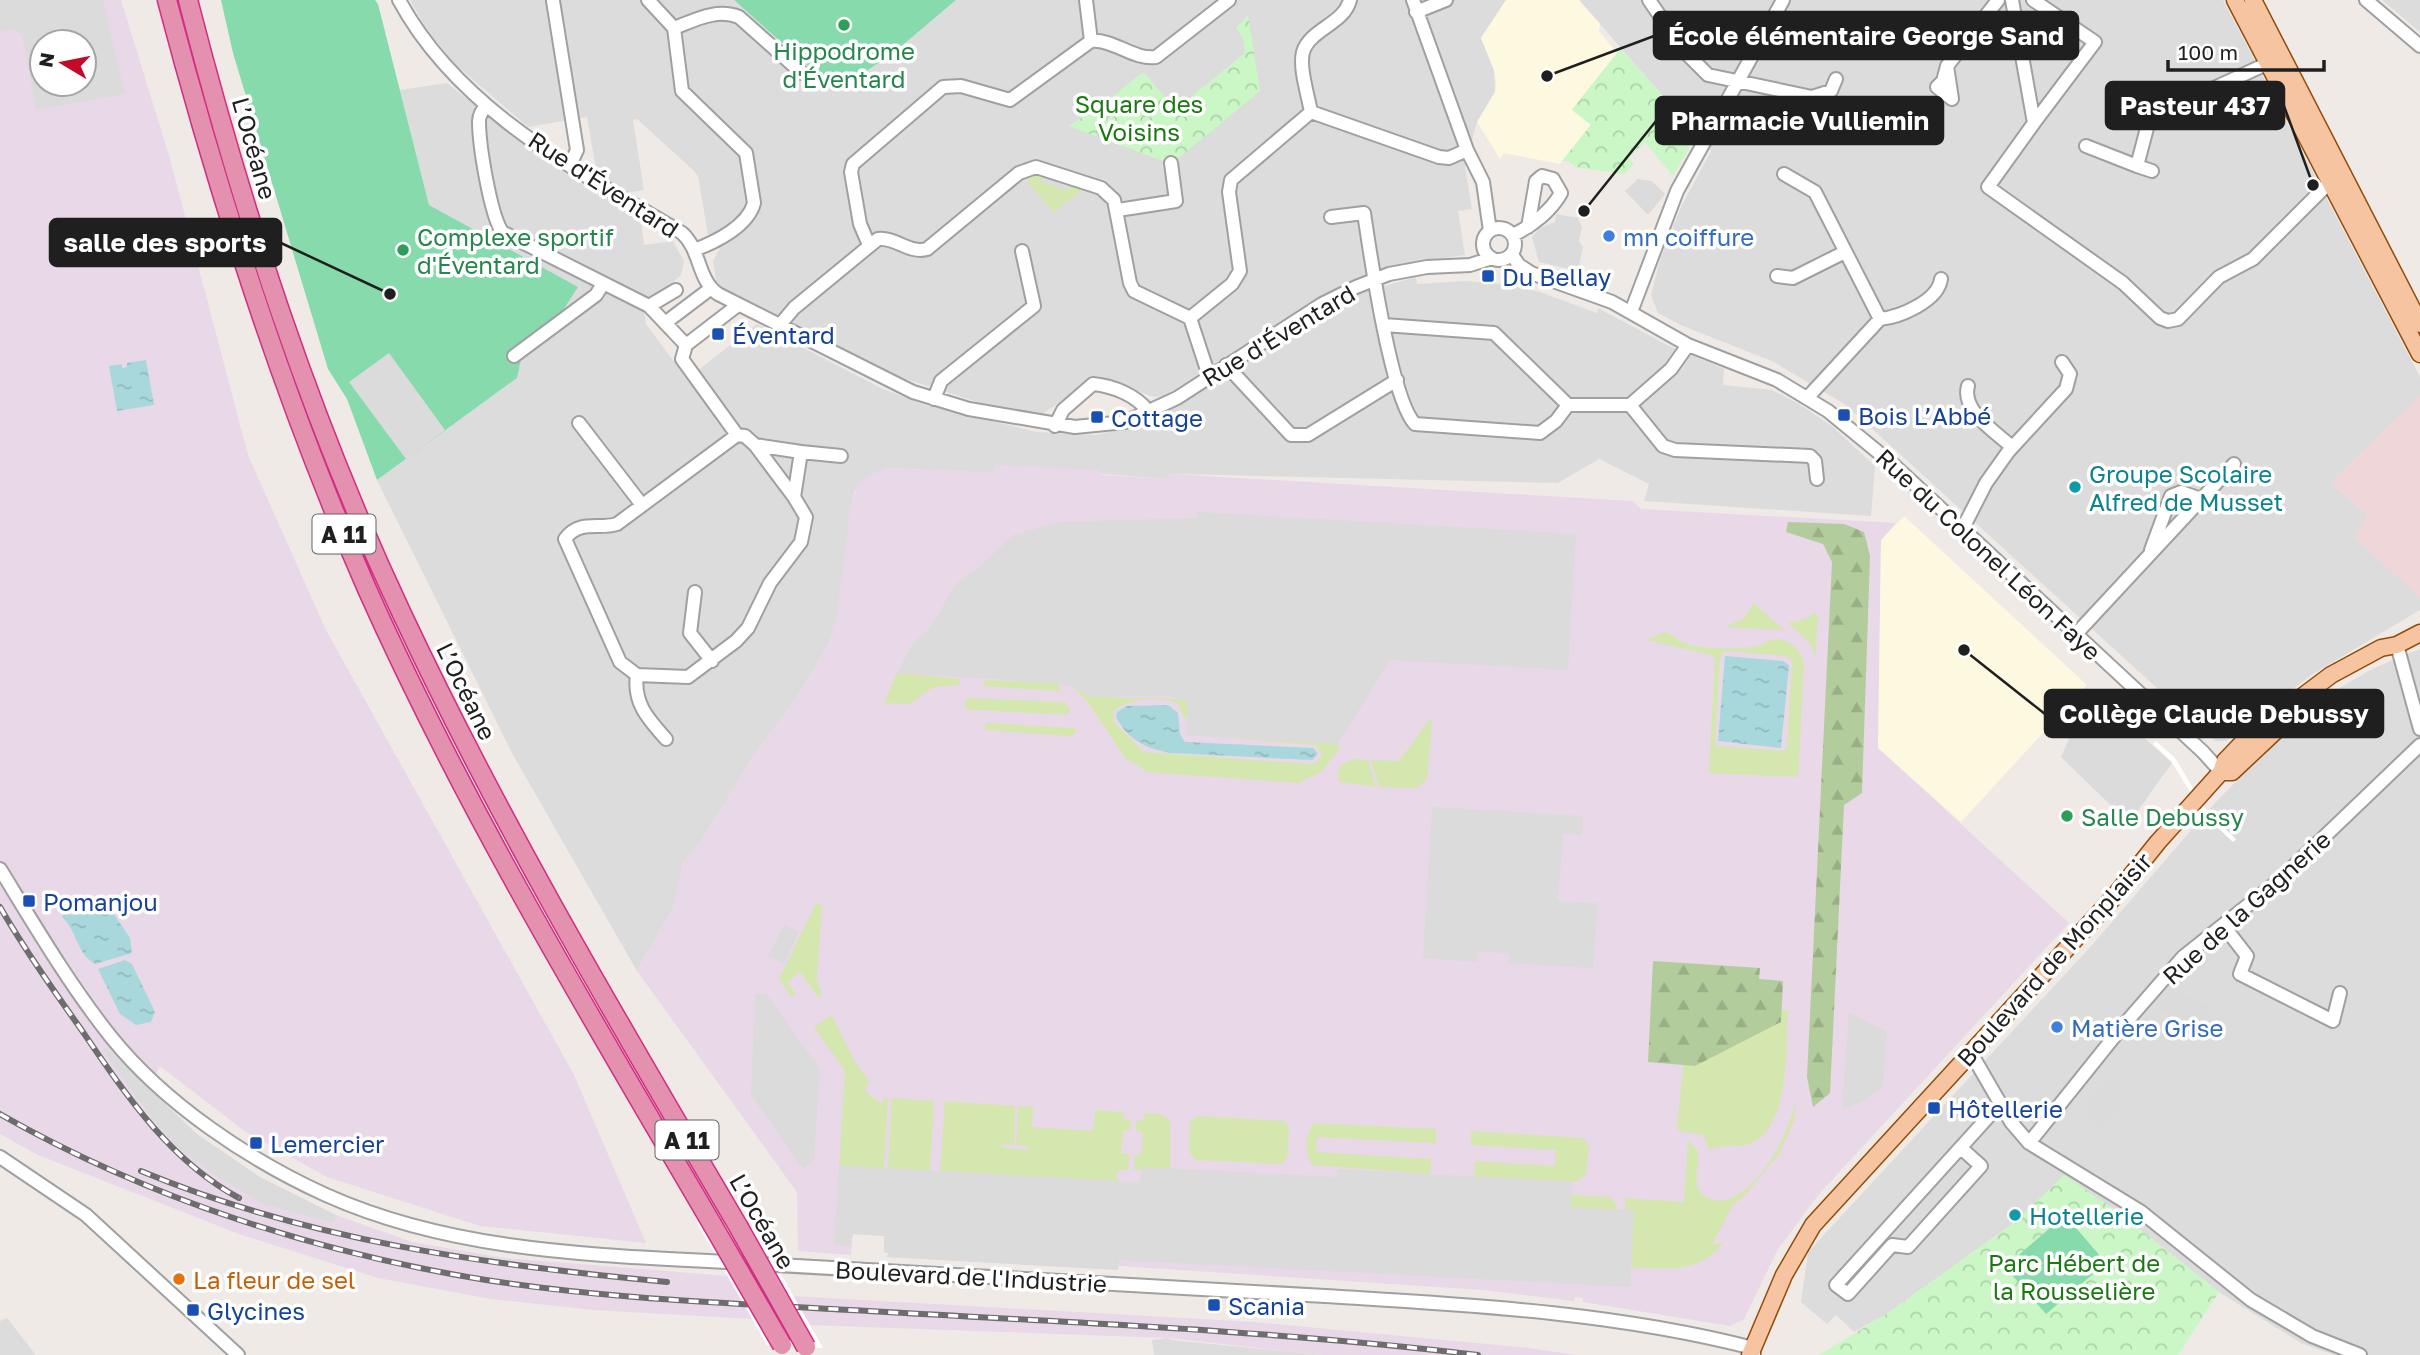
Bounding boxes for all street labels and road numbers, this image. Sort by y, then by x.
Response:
street label: L’Océane [227,94,283,202]
street label: Rue d'Éventard [523,125,685,243]
street label: Rue d'Éventard [1196,278,1360,392]
street label: Rue du Colonel Léon Faye [1871,442,2107,666]
road number: A 11 [312,514,376,554]
street label: L’Océane [431,637,503,745]
street label: Rue de la Gagnerie [2156,824,2336,990]
street label: Boulevard de Monplaisir [1950,846,2158,1072]
road number: A 11 [656,1120,718,1160]
street label: L’Océane [724,1168,802,1274]
street label: Boulevard de l'Industrie [834,1254,1108,1298]

